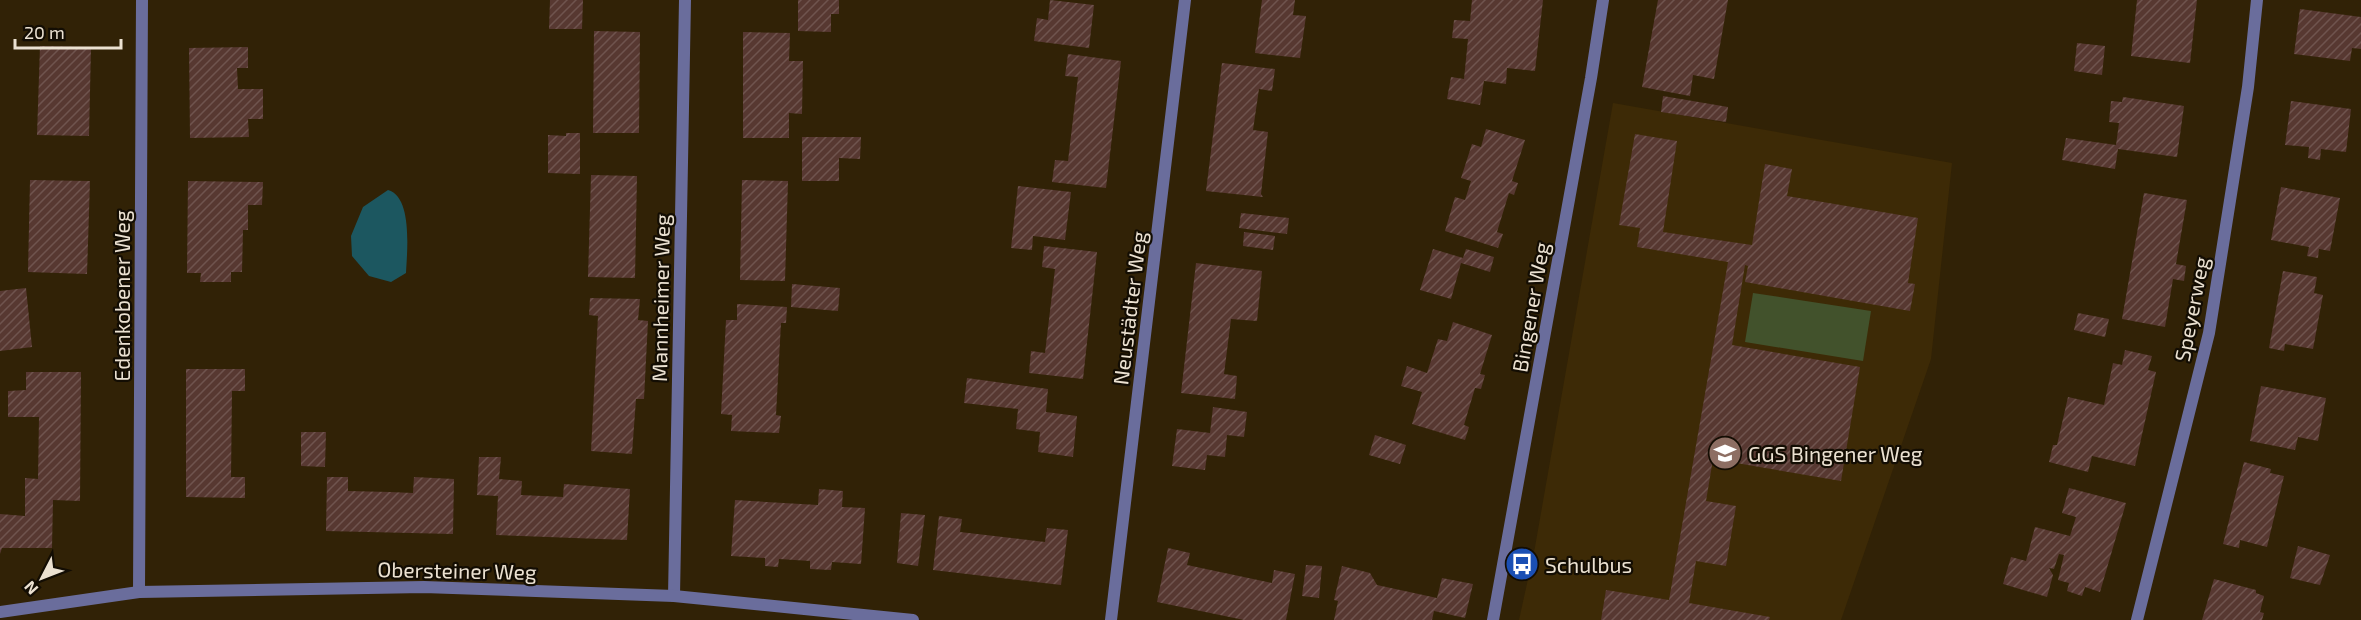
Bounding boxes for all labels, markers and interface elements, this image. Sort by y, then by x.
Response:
scale bar [15,12,122,50]
text: 20 m [24,21,65,43]
street label: Edenkobener Weg [109,210,134,382]
street label: Mannheimer Weg [646,214,674,382]
street label: Neustädter Weg [1107,230,1151,386]
street label: Bingener Weg [1506,240,1554,374]
street label: Speyerweg [2169,254,2213,363]
school or university icon: GGS Bingener Weg [1707,435,1743,471]
place label: GGS Bingener Weg [1748,441,1923,466]
bus stop icon: Schulbus [1504,546,1540,582]
north arrow [12,548,72,608]
place label: Schulbus [1545,552,1632,577]
street label: Obersteiner Weg [377,556,537,584]
text: N [20,578,41,599]

